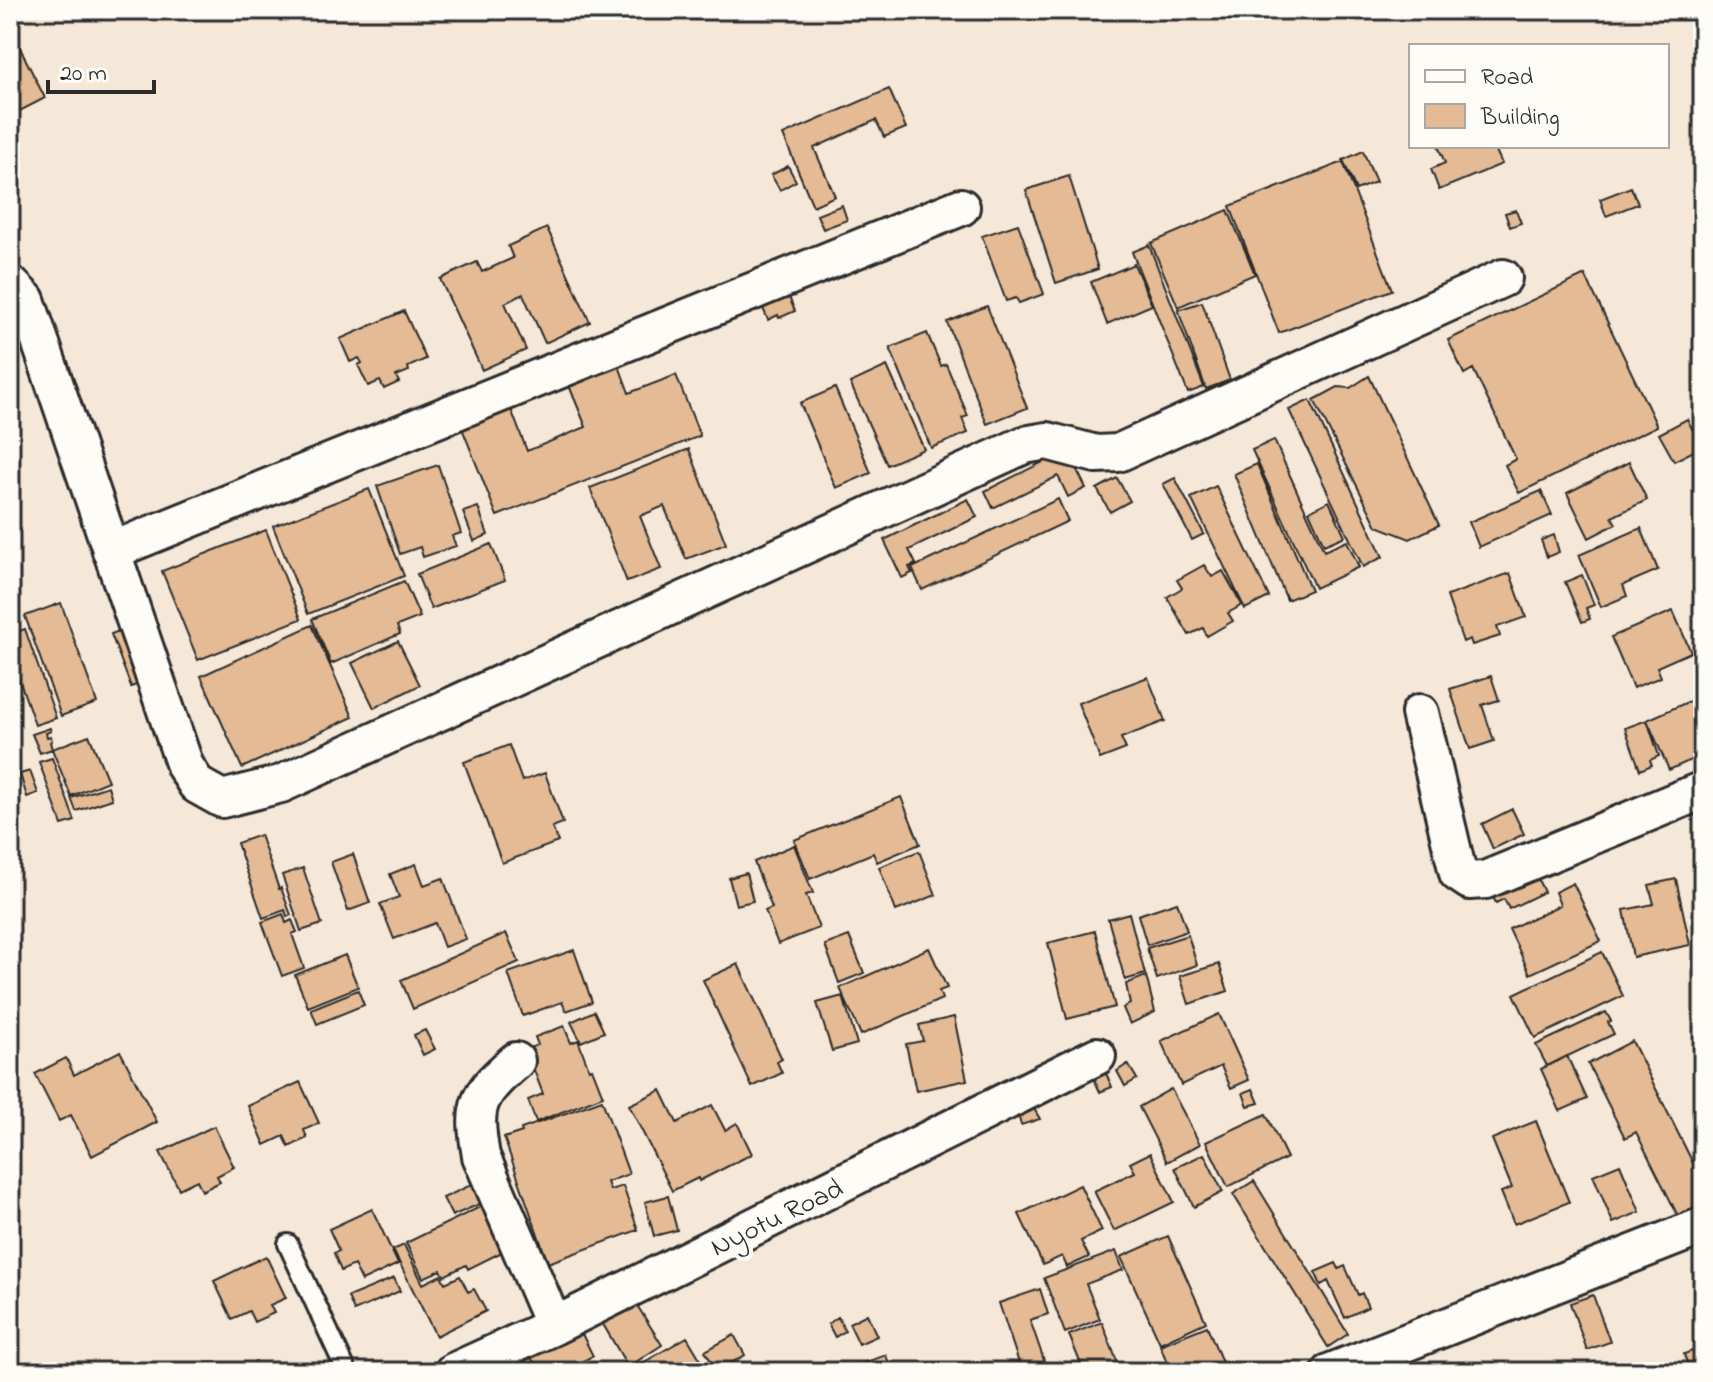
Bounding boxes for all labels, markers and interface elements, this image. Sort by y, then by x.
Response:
scale bar [48,44,154,94]
legend [1409,44,1669,148]
text: 20 m [60,57,107,92]
text: Road [1481,61,1534,96]
text: Building [1480,101,1560,136]
street label: Nyotu Road [704,1169,851,1269]

